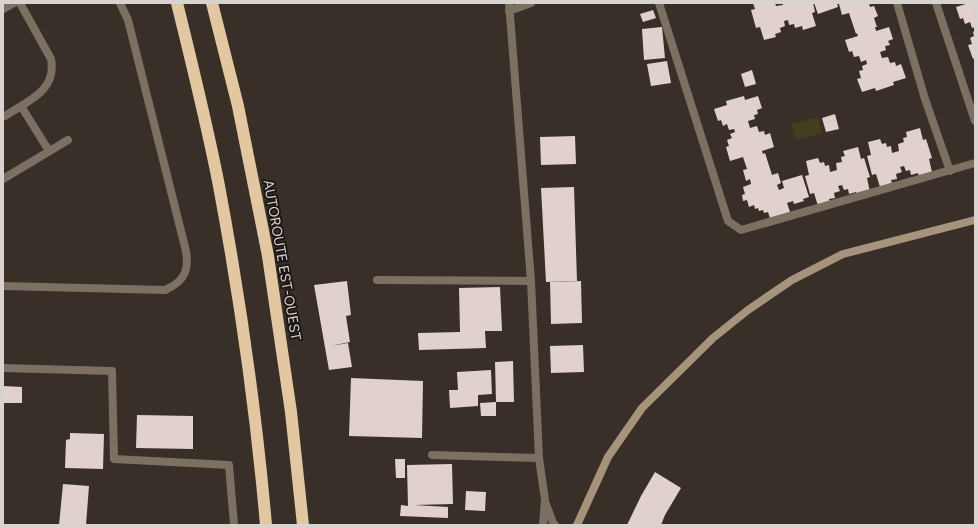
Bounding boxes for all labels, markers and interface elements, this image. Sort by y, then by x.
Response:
street label: AUTOROUTE EST-OUEST [260,178,305,342]

